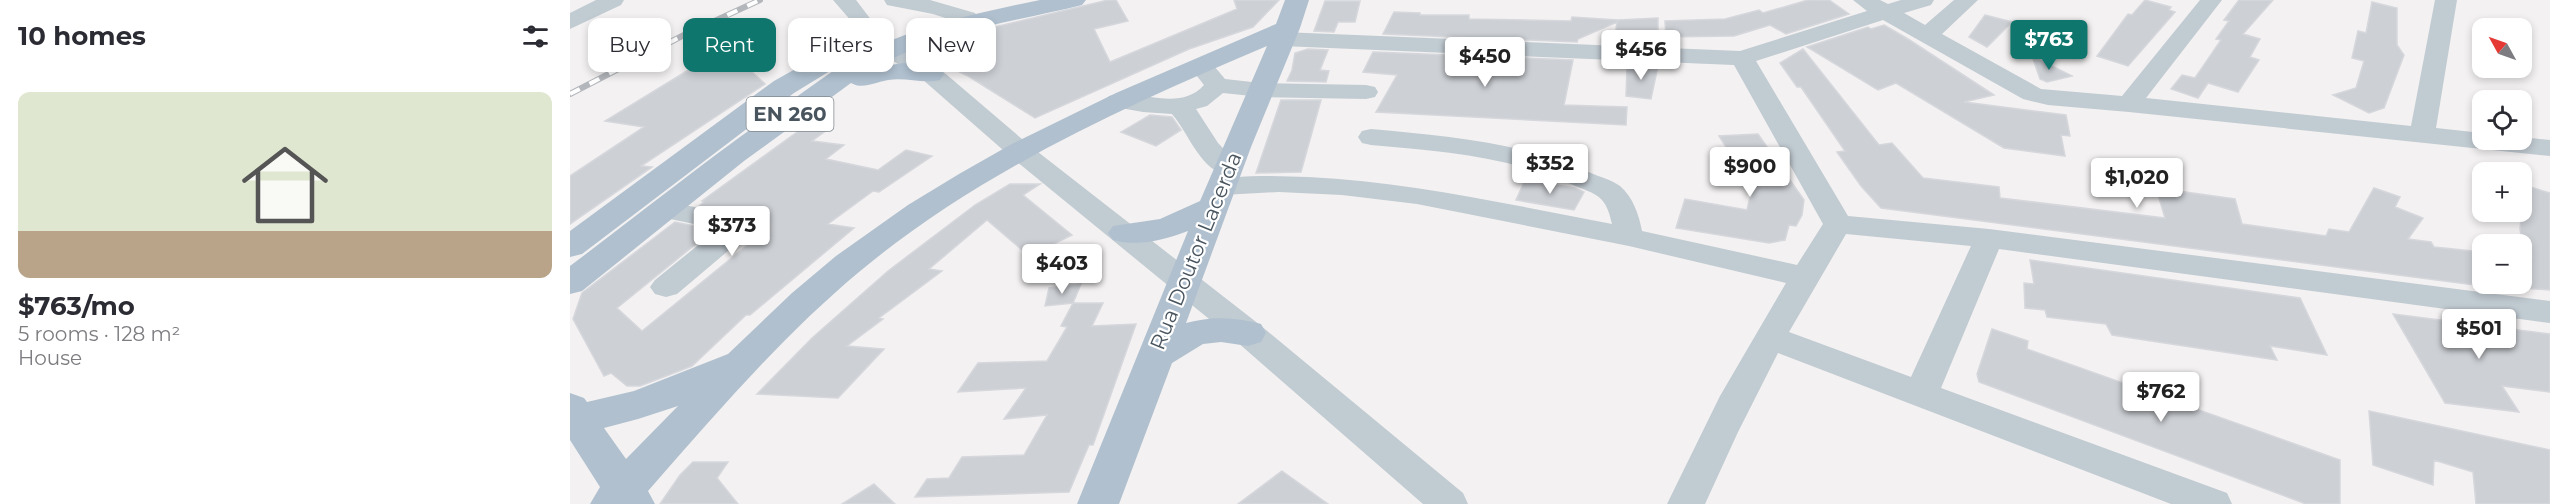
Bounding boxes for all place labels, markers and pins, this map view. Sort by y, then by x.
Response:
pin: $763 [2013,20,2085,71]
pin: $456 [1605,30,1677,81]
pin: $450 [1449,37,1521,88]
pin: $352 [1514,144,1586,195]
pin: $900 [1714,147,1786,198]
pin: $1,020 [2088,158,2186,209]
pin: $373 [696,206,768,257]
pin: $403 [1026,244,1098,295]
pin: $501 [2443,309,2515,360]
pin: $762 [2125,372,2197,423]

